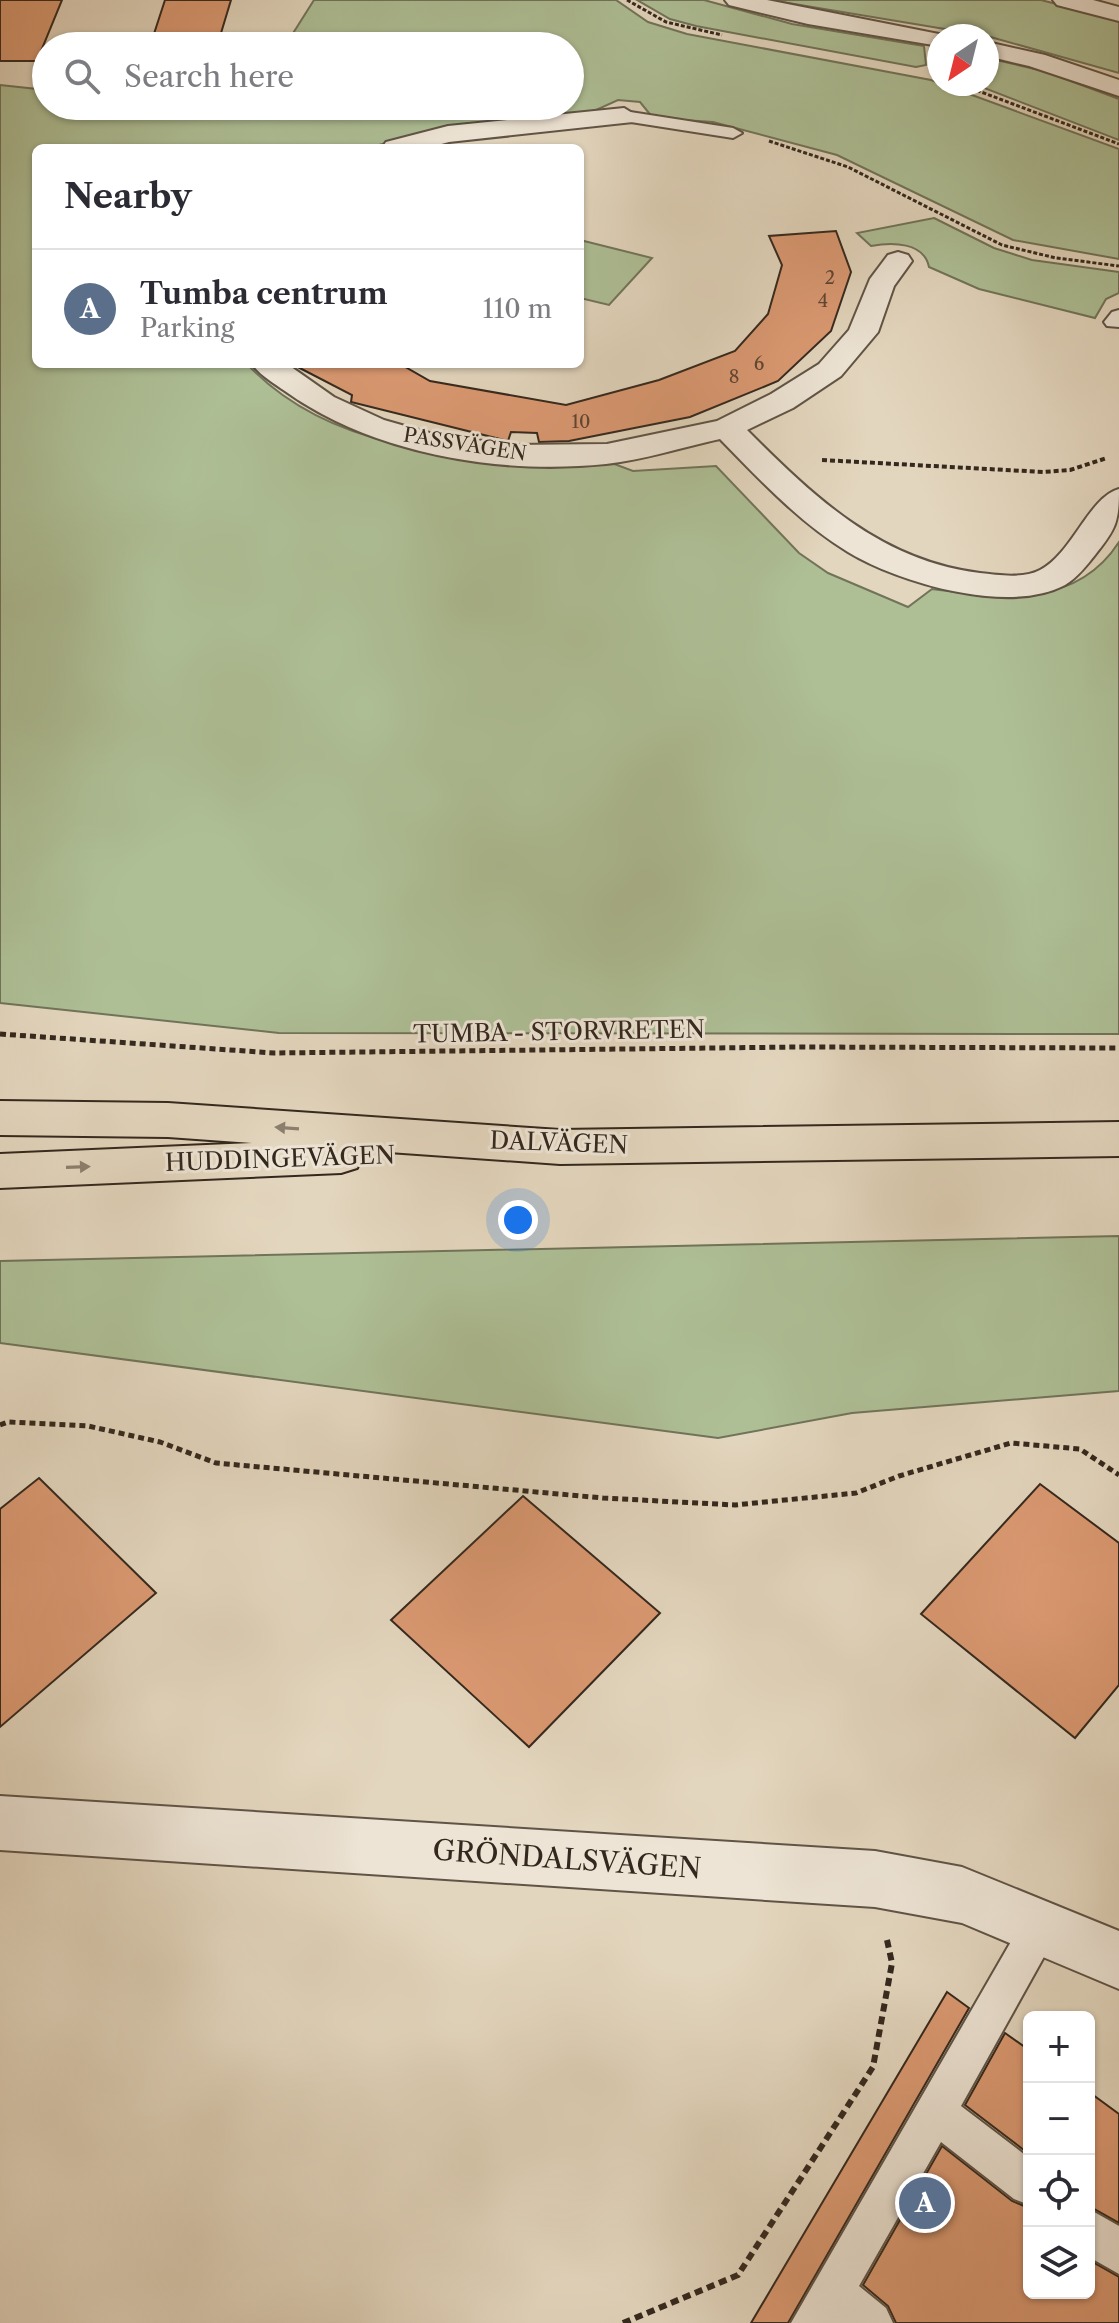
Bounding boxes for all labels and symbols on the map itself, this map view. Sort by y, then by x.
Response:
north arrow [927,24,999,96]
house number: 2 [825,267,835,289]
house number: 4 [818,290,828,312]
house number: 6 [754,353,764,375]
house number: 8 [729,366,739,388]
house number: 10 [572,411,590,433]
street label: PASSVÄGEN [402,421,528,466]
street label: TUMBA - STORVRETEN [413,1014,705,1049]
one-way arrow [274,1121,299,1134]
street label: DALVÄGEN [489,1126,629,1159]
street label: HUDDINGEVÄGEN [164,1140,396,1177]
one-way arrow [66,1161,91,1174]
your location [498,1200,538,1240]
street label: GRÖNDALSVÄGEN [431,1833,703,1885]
pin: A [899,2173,951,2233]

